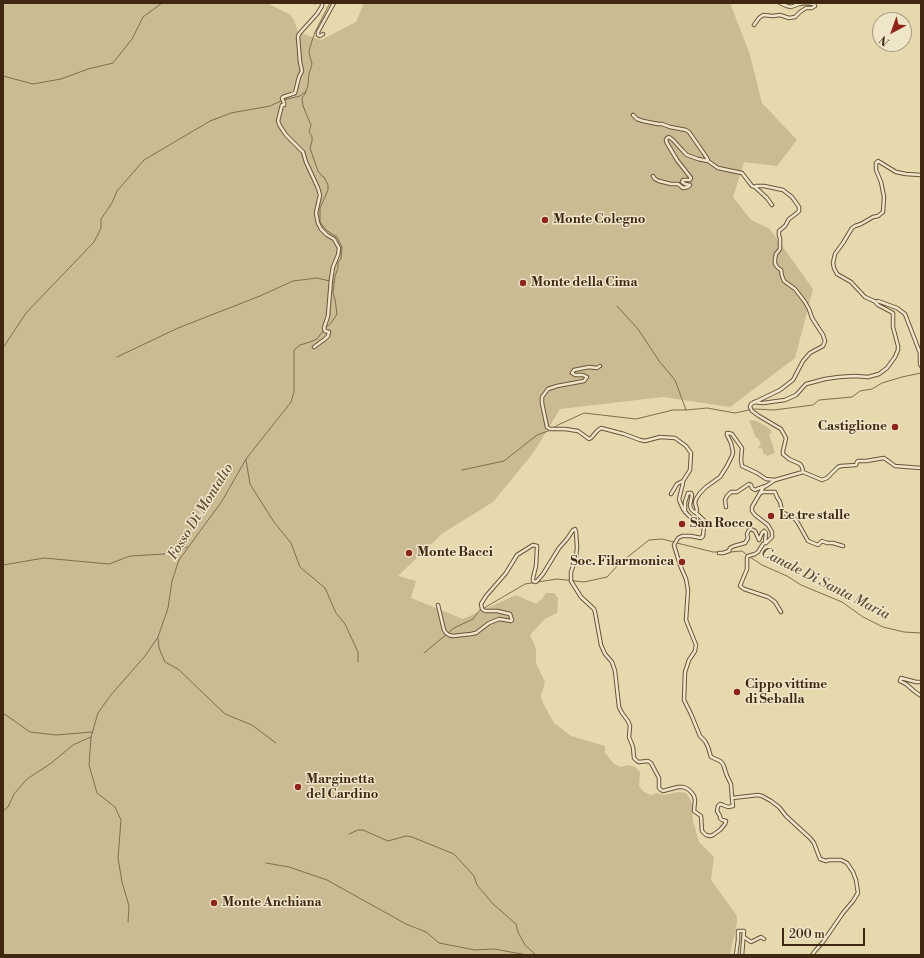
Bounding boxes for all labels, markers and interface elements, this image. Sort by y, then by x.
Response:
north arrow [872,12,912,52]
text: N [877,32,893,48]
place label: Monte Colegno [553,212,645,228]
marker: Monte Colegno [540,215,550,225]
place label: Monte della Cima [531,275,637,291]
marker: Monte della Cima [518,278,528,288]
place label: Castiglione [818,419,887,435]
marker: Castiglione [890,422,900,432]
water label: Fosso Di Montalto [165,461,237,563]
place label: Le tre stalle [779,508,850,524]
marker: Le tre stalle [766,511,776,521]
place label: San Rocco [690,516,753,532]
marker: San Rocco [677,519,687,529]
water label: Canale Di Santa Maria [758,544,892,624]
place label: Monte Bacci [417,545,493,561]
marker: Monte Bacci [404,548,414,558]
place label: Soc. Filarmonica [570,554,674,570]
marker: Soc. Filarmonica [677,557,687,567]
place label: Cippo vittime di Seballa [745,677,827,708]
marker: Cippo vittime di Seballa [732,687,742,697]
place label: Marginetta del Cardino [306,772,378,803]
marker: Marginetta del Cardino [293,782,303,792]
place label: Monte Anchiana [222,895,322,911]
marker: Monte Anchiana [209,898,219,908]
scale bar [784,920,867,946]
text: 200 m [789,927,825,942]

